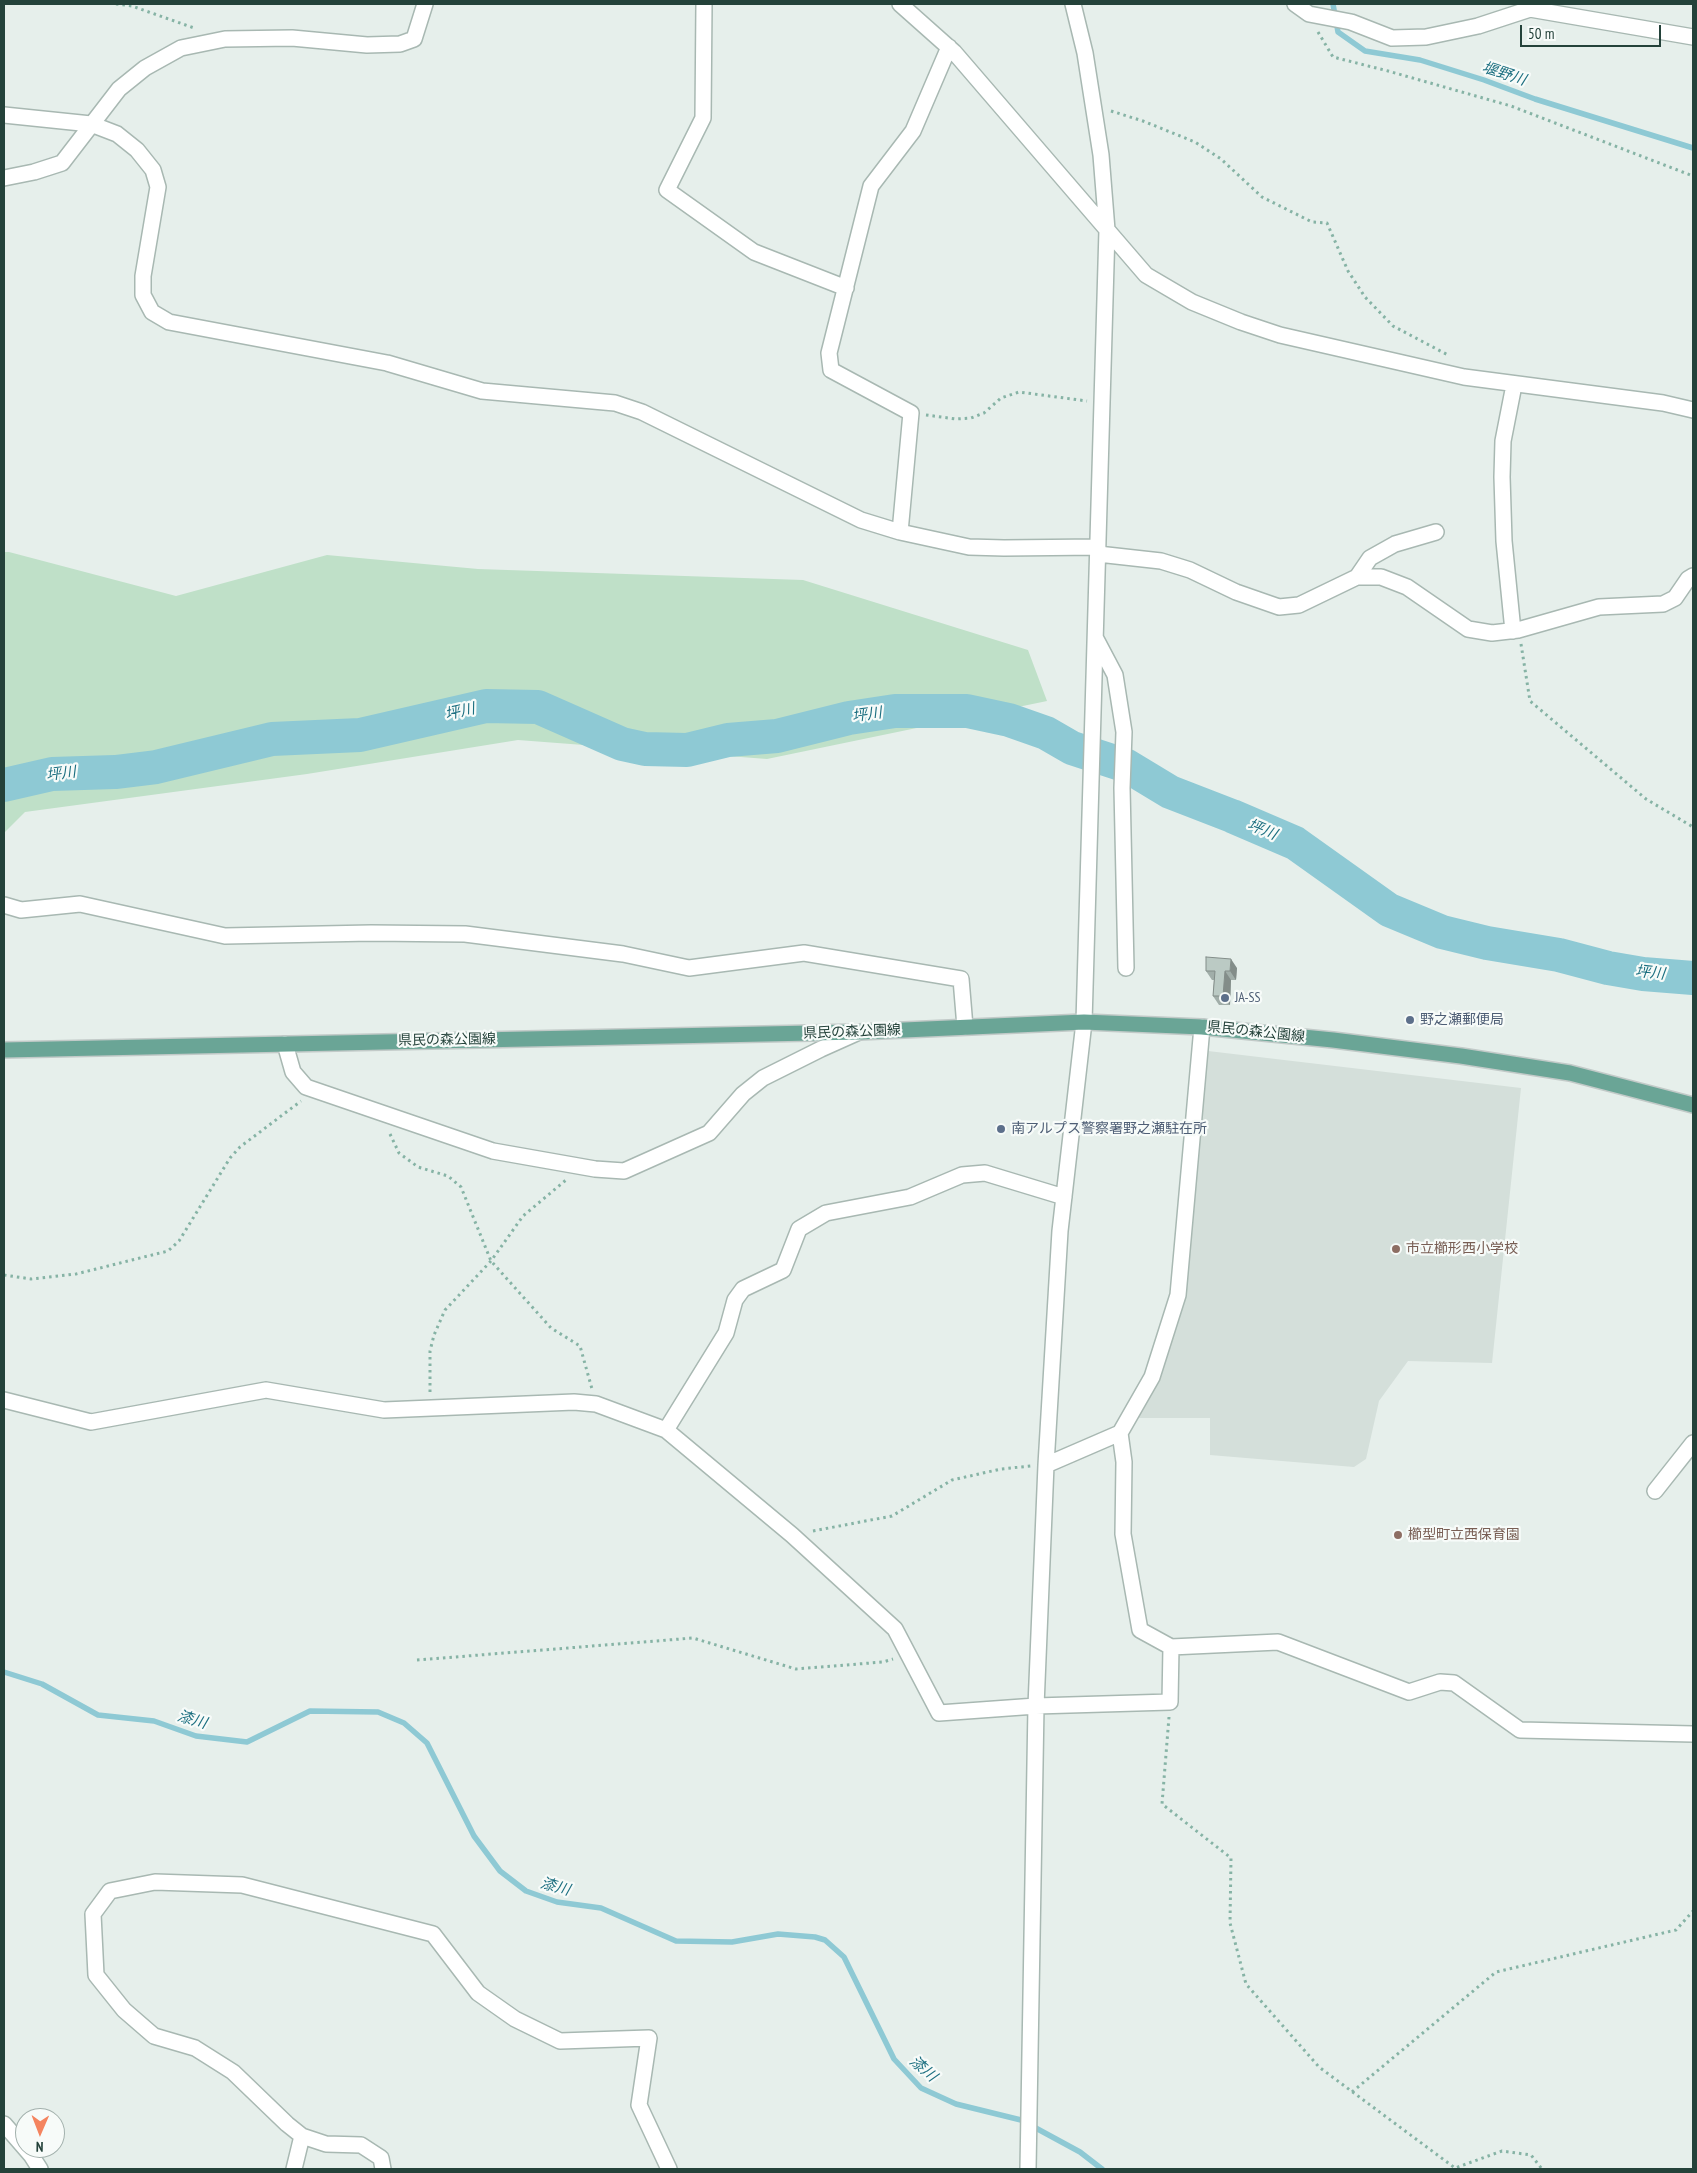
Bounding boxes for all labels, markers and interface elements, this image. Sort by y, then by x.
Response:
scale bar [1522,15,1663,47]
text: 50 m [1528,24,1554,43]
water label: 堰野川 [1480,58,1528,90]
water label: 坪川 [443,700,477,724]
water label: 坪川 [851,704,883,726]
water label: 坪川 [45,763,77,785]
water label: 坪川 [1245,816,1279,844]
water label: 坪川 [1634,962,1666,984]
place label: JA-SS [1235,990,1261,1006]
marker: JA-SS [1219,992,1231,1004]
place label: 野之瀬郵便局 [1420,1012,1504,1028]
marker: 野之瀬郵便局 [1404,1014,1416,1026]
street label: 県民の森公園線 [1206,1019,1306,1045]
street label: 県民の森公園線 [803,1022,901,1042]
street label: 県民の森公園線 [398,1031,496,1049]
place label: 南アルプス警察署野之瀬駐在所 [1011,1121,1207,1137]
marker: 南アルプス警察署野之瀬駐在所 [995,1123,1007,1135]
place label: 市立櫛形西小学校 [1406,1241,1518,1257]
marker: 市立櫛形西小学校 [1390,1243,1402,1255]
place label: 櫛型町立西保育園 [1408,1527,1520,1543]
marker: 櫛型町立西保育園 [1392,1529,1404,1541]
water label: 漆川 [175,1707,209,1733]
water label: 漆川 [538,1874,572,1900]
water label: 漆川 [906,2052,940,2086]
north arrow [15,2108,65,2158]
text: N [36,2138,44,2156]

